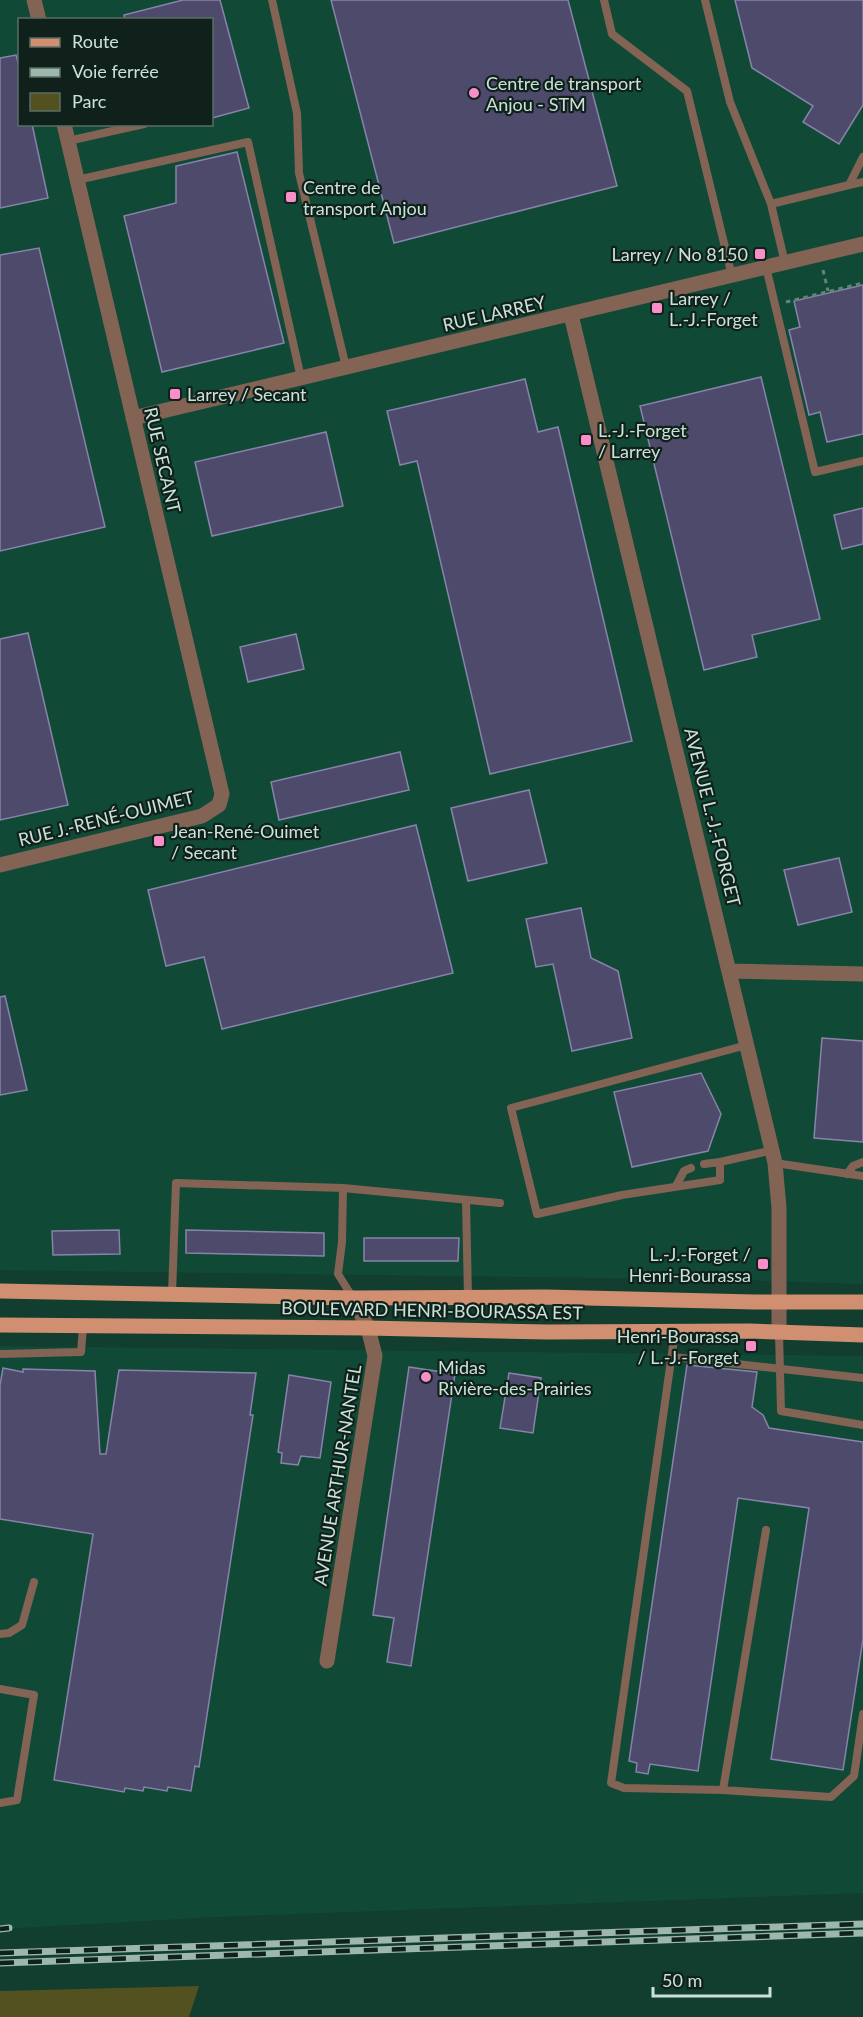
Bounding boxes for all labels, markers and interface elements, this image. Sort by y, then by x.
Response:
legend [18,18,213,126]
text: Route [72,30,119,52]
text: Voie ferrée [72,60,159,82]
place label: Centre de transport Anjou - STM [486,72,642,115]
marker: Centre de transport Anjou - STM [467,86,481,100]
text: Parc [72,90,107,112]
place label: Centre de transport Anjou [303,176,427,219]
marker: Centre de transport Anjou [284,190,298,204]
place label: Larrey / No 8150 [612,243,748,265]
marker: Larrey / No 8150 [753,247,767,261]
place label: Larrey / L.-J.-Forget [669,287,758,330]
street label: RUE LARREY [440,290,548,336]
marker: Larrey / L.-J.-Forget [650,301,664,315]
place label: Larrey / Secant [187,383,307,405]
marker: Larrey / Secant [168,387,182,401]
street label: RUE SECANT [140,405,186,515]
place label: L.-J.-Forget / Larrey [598,419,687,462]
marker: L.-J.-Forget / Larrey [579,433,593,447]
street label: AVENUE L.-J.-FORGET [680,725,746,909]
street label: RUE J.-RENÉ-OUIMET [16,785,196,850]
place label: Jean-René-Ouimet / Secant [171,820,320,863]
marker: Jean-René-Ouimet / Secant [152,834,166,848]
place label: L.-J.-Forget / Henri-Bourassa [629,1243,751,1286]
marker: L.-J.-Forget / Henri-Bourassa [756,1257,770,1271]
street label: BOULEVARD HENRI-BOURASSA EST [281,1296,583,1324]
place label: Henri-Bourassa / L.-J.-Forget [617,1325,740,1368]
marker: Henri-Bourassa / L.-J.-Forget [744,1339,758,1353]
place label: Midas Rivière-des-Prairies [438,1356,592,1399]
street label: AVENUE ARTHUR-NANTEL [309,1363,365,1587]
marker: Midas Rivière-des-Prairies [419,1370,433,1384]
scale bar [653,1960,770,1998]
text: 50 m [662,1969,702,1991]

